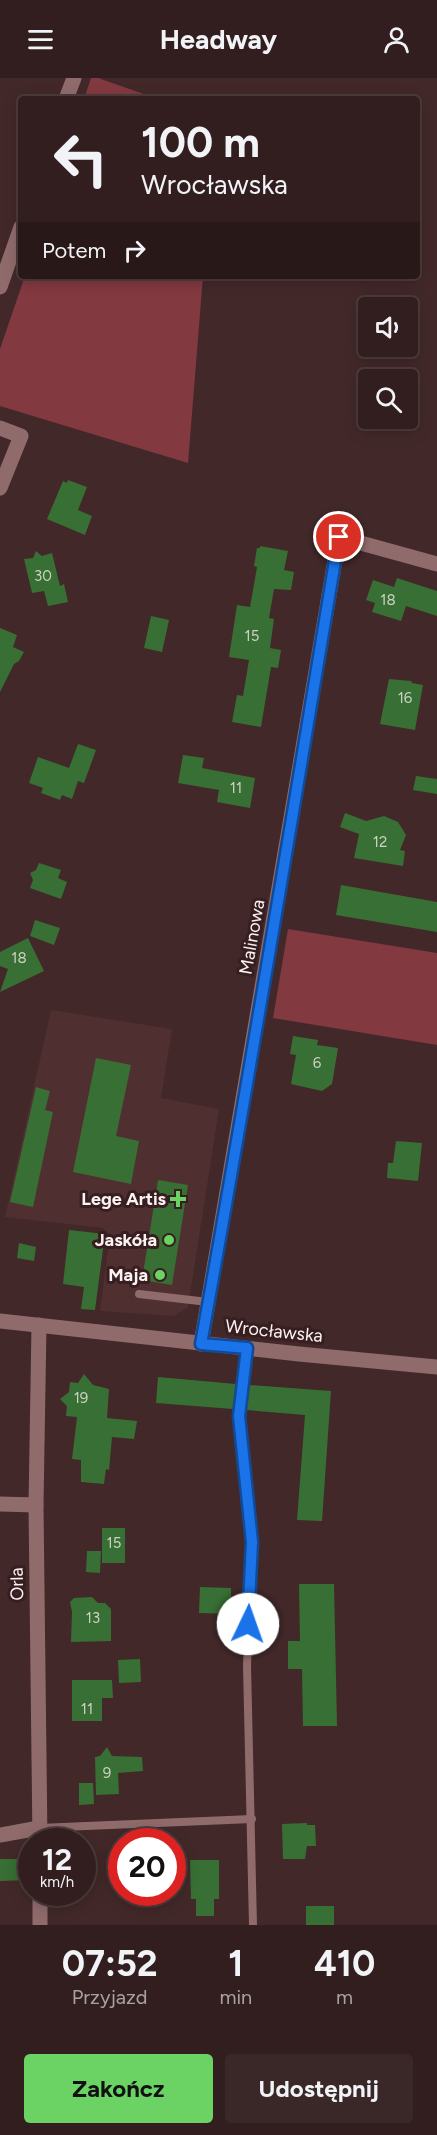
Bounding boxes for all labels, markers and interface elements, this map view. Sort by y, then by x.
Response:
icon: menu [24,23,57,56]
text: Headway [160,23,277,56]
icon: person [380,23,413,56]
text: 100 m [141,117,260,168]
icon: left [42,120,120,198]
text: Wrocławska [141,168,288,201]
icon: right [118,234,151,267]
text: Potem [42,237,106,264]
map controls [358,297,418,429]
button: sound [358,297,418,357]
button: search [358,369,418,429]
pin [313,511,364,562]
icon: arrive [322,520,355,553]
house number: 30 [34,567,52,585]
house number: 18 [380,591,396,609]
house number: 15 [245,627,259,645]
house number: 16 [398,689,413,707]
house number: 11 [230,779,242,797]
house number: 12 [373,833,387,851]
street label: Malinowa [235,898,269,976]
house number: 18 [11,949,27,967]
house number: 6 [313,1054,322,1072]
place label: Lege Artis [81,1188,167,1210]
marker: Lege Artis [171,1192,185,1206]
place label: Jaskóła [95,1229,157,1251]
marker: Jaskóła [162,1233,176,1247]
place label: Maja [108,1264,148,1286]
marker: Maja [153,1268,167,1282]
street label: Wrocławska [224,1315,324,1347]
house number: 19 [74,1389,88,1407]
house number: 15 [107,1534,121,1552]
street label: Orla [6,1567,28,1601]
position arrow [216,1592,280,1656]
house number: 13 [86,1609,100,1627]
house number: 11 [81,1700,93,1718]
house number: 9 [103,1764,111,1782]
speed limit sign: 20 [108,1828,186,1906]
text: 12 [42,1841,72,1878]
text: km/h [40,1873,74,1891]
text: 07:52 [62,1942,158,1985]
text: 1 [228,1942,243,1985]
text: 410 [314,1942,375,1985]
text: Przyjazd [72,1985,148,2009]
text: min [219,1985,252,2009]
text: m [336,1985,353,2009]
button: Zakończ [24,2054,213,2123]
button: Udostępnij [225,2054,413,2123]

